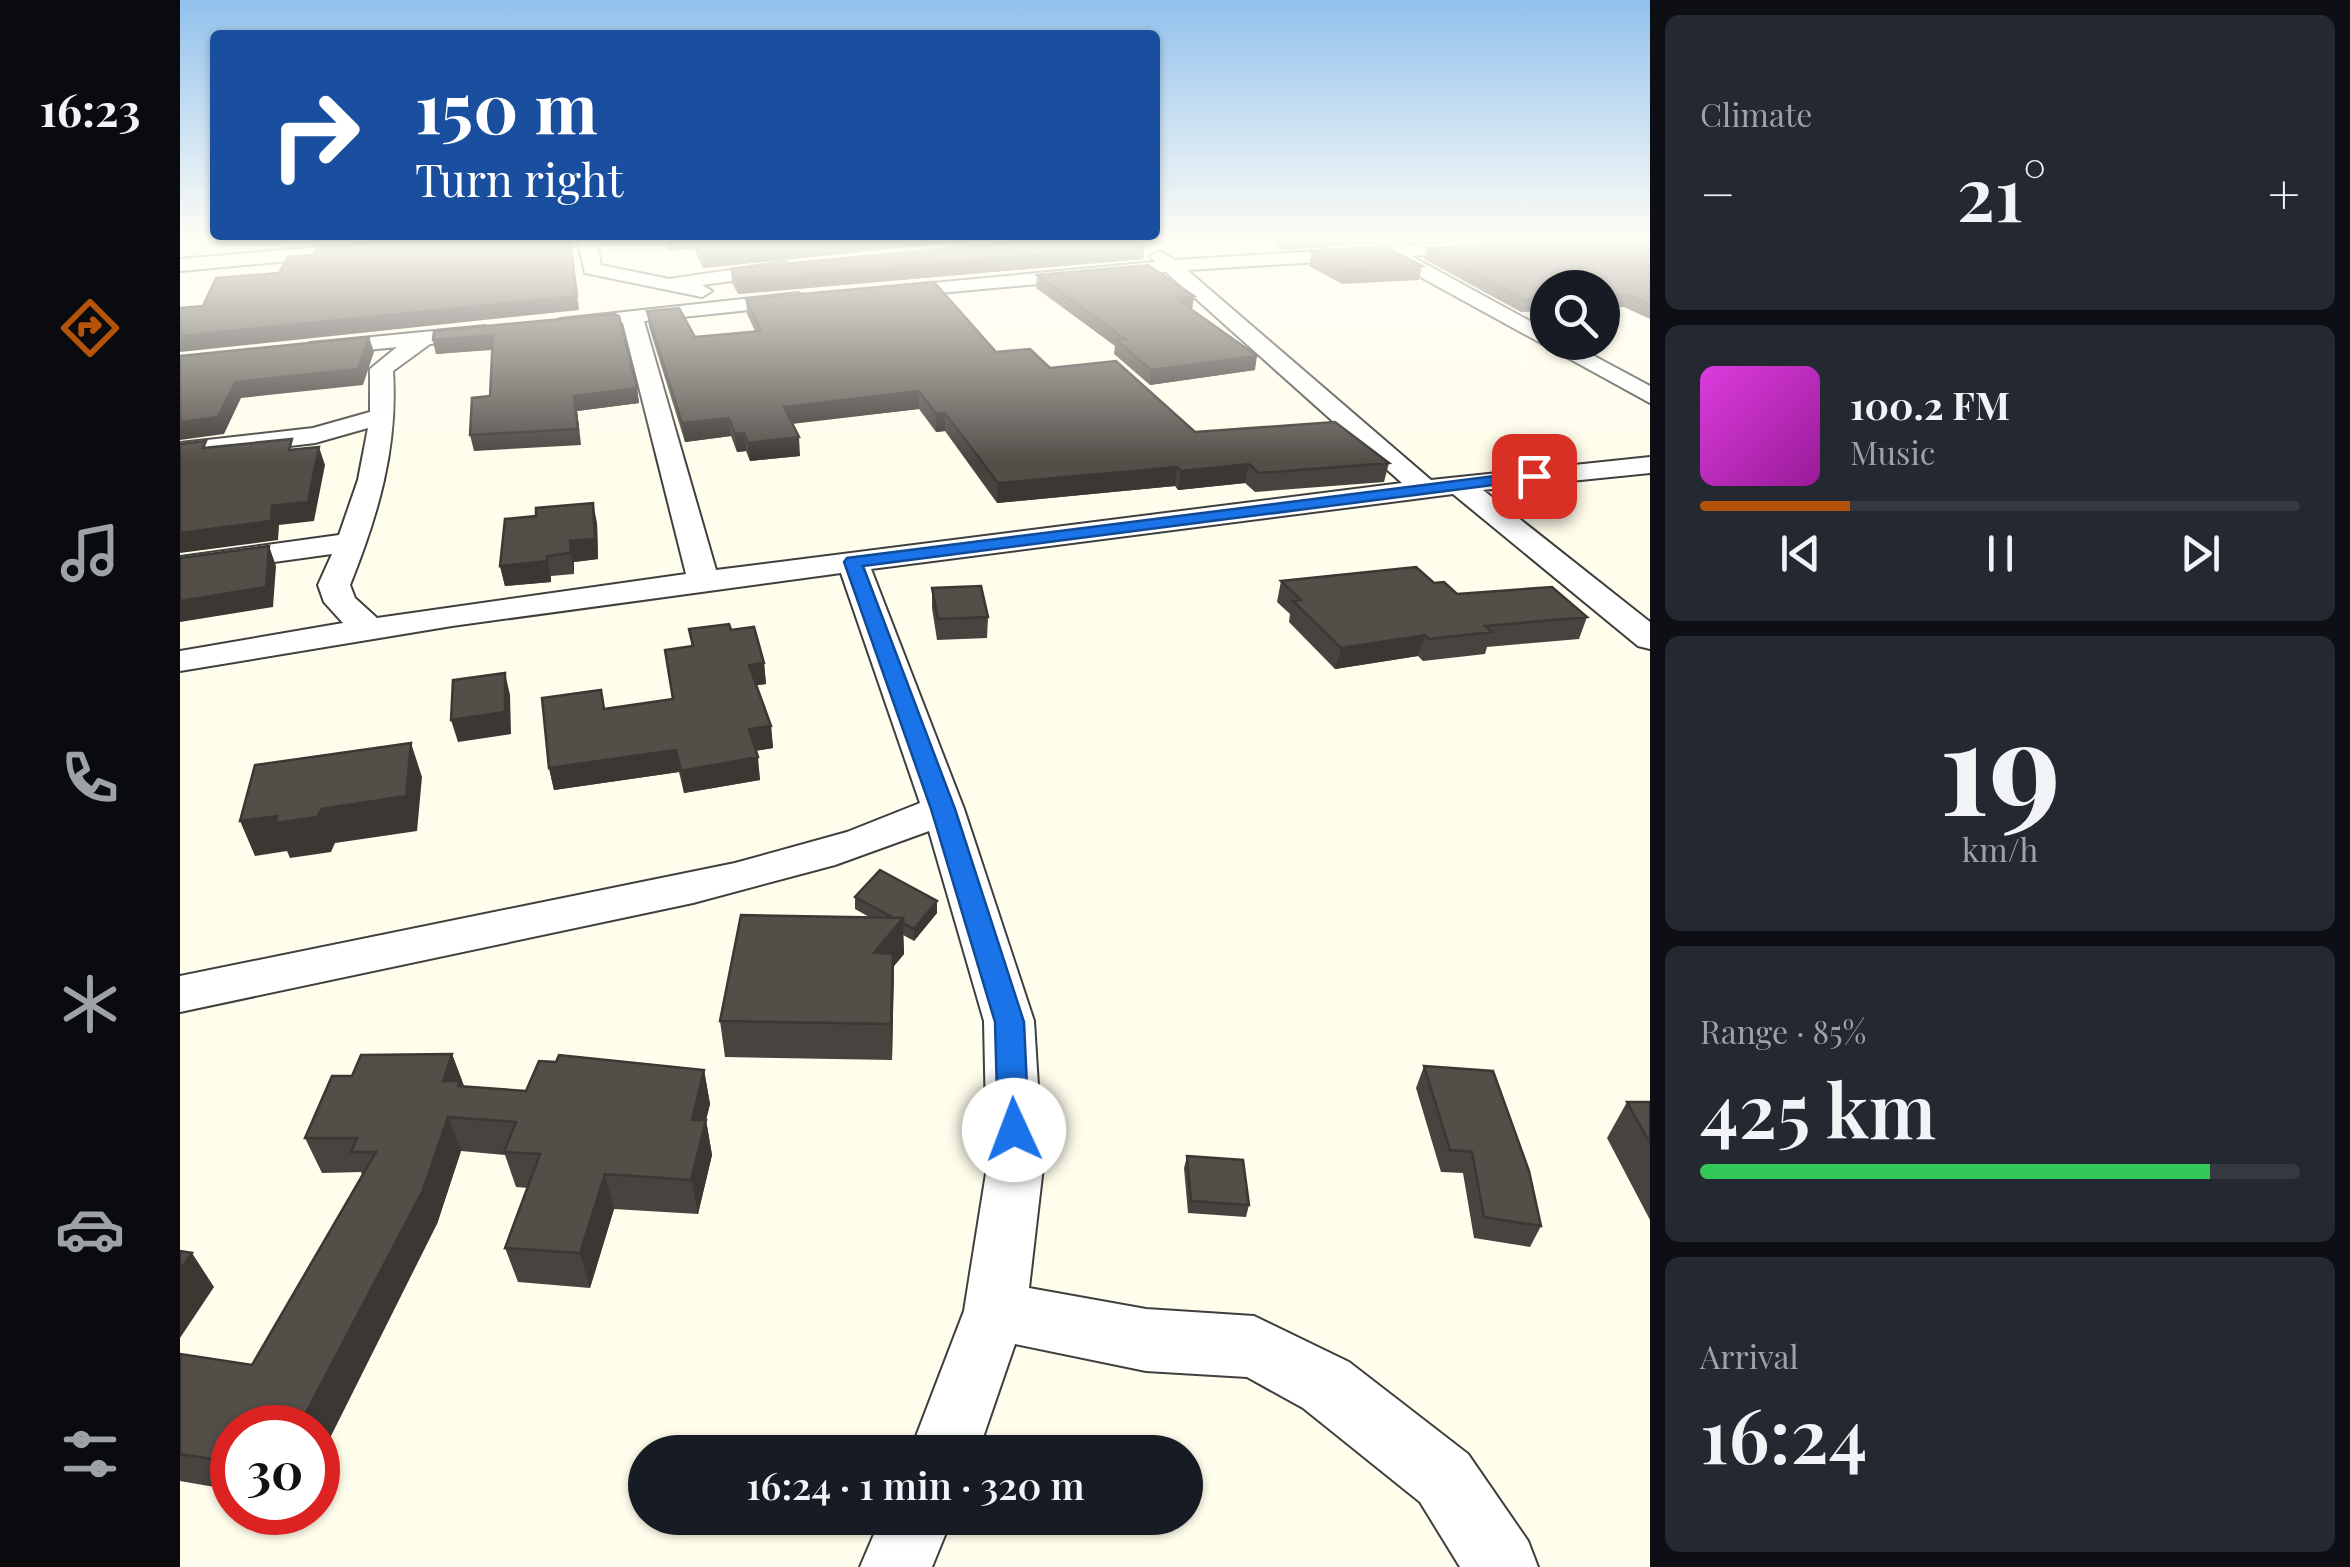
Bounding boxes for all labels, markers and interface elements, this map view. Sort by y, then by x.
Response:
text: 150 m [415,58,598,152]
icon: right [250,70,380,200]
text: 16:23 [39,78,141,138]
text: Climate [1700,92,1812,135]
text: 21° [1957,141,2047,241]
text: Turn right [415,148,623,208]
text: − [1700,155,1736,229]
text: + [2268,155,2300,229]
map controls [1530,270,1620,360]
button: search [1530,270,1620,360]
icon: directions [55,293,125,363]
text: 100.2 FM [1850,379,2010,430]
text: Music [1850,430,1935,473]
pin [1492,434,1577,519]
icon: arrive [1507,449,1562,504]
icon: music [55,518,125,588]
icon: previous [1773,526,1828,581]
icon: pause [1973,526,2028,581]
icon: next [2173,526,2228,581]
text: 19 [1939,675,2061,849]
icon: phone [55,743,125,813]
text: km/h [1962,827,2038,870]
icon: climate [55,969,125,1039]
text: Range · 85% [1700,1009,1866,1052]
text: 425 km [1700,1058,1936,1158]
position arrow [962,1078,1066,1182]
icon: car [55,1194,125,1264]
text: Arrival [1700,1334,1799,1377]
text: 16:24 [1700,1383,1867,1483]
speed limit sign: 30 [210,1405,340,1535]
icon: filters [55,1419,125,1489]
text: 16:24 · 1 min · 320 m [746,1459,1085,1510]

